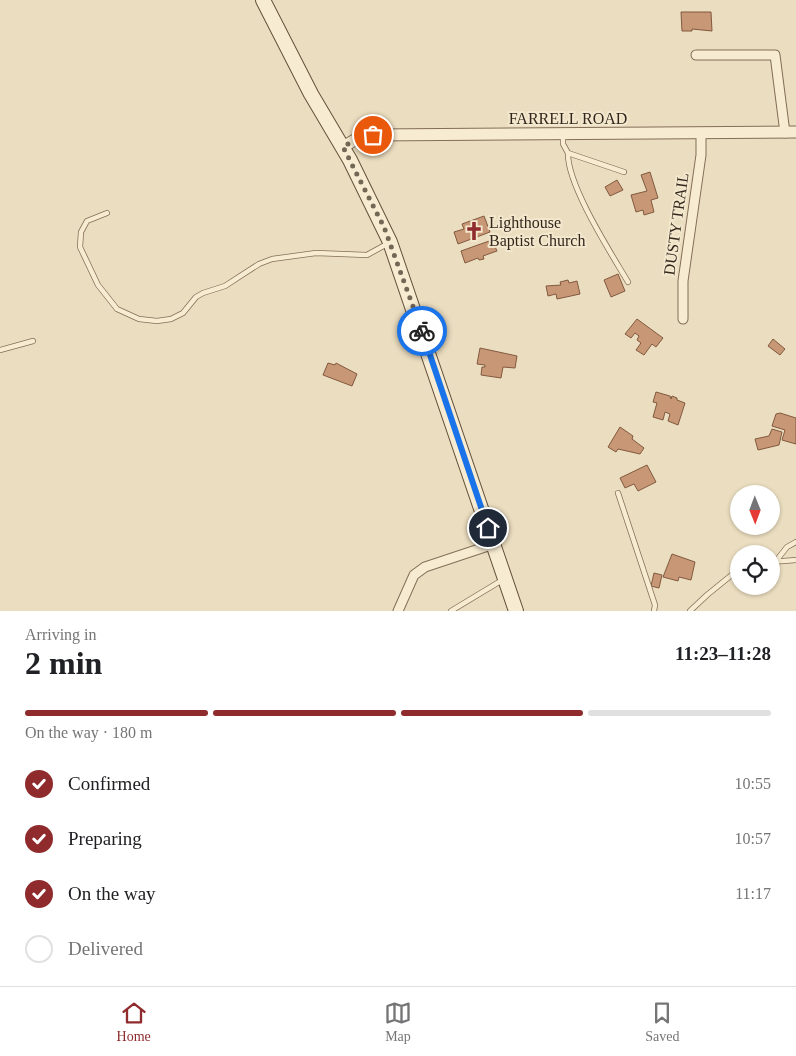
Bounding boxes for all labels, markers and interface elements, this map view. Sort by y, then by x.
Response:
street label: FARRELL ROAD [509,110,627,127]
pin [352,114,394,156]
icon: bag [359,121,387,149]
street label: DUSTY TRAIL [660,172,692,276]
place label: Lighthouse Baptist Church [489,214,585,250]
church icon: Lighthouse Baptist Church [463,220,485,242]
courier [397,306,447,356]
icon: bike [408,317,436,345]
north arrow [730,485,780,535]
map controls [730,485,780,595]
pin [467,507,509,549]
icon: home [474,514,502,542]
button: locate [730,545,780,595]
text: Arriving in [25,626,97,643]
text: 11:23–11:28 [675,643,771,664]
text: 2 min [25,645,102,681]
text: On the way · 180 m [25,724,153,741]
icon: check [25,770,53,798]
text: Confirmed [68,773,150,794]
text: 10:55 [735,775,771,792]
icon: check [25,825,53,853]
text: Preparing [68,828,142,849]
text: 10:57 [735,830,771,847]
icon: check [25,880,53,908]
text: On the way [68,883,156,904]
text: 11:17 [735,885,771,902]
text: Delivered [68,938,143,959]
tab: Home [117,999,151,1045]
tab: Map [384,999,412,1045]
tab: Saved [645,999,679,1045]

